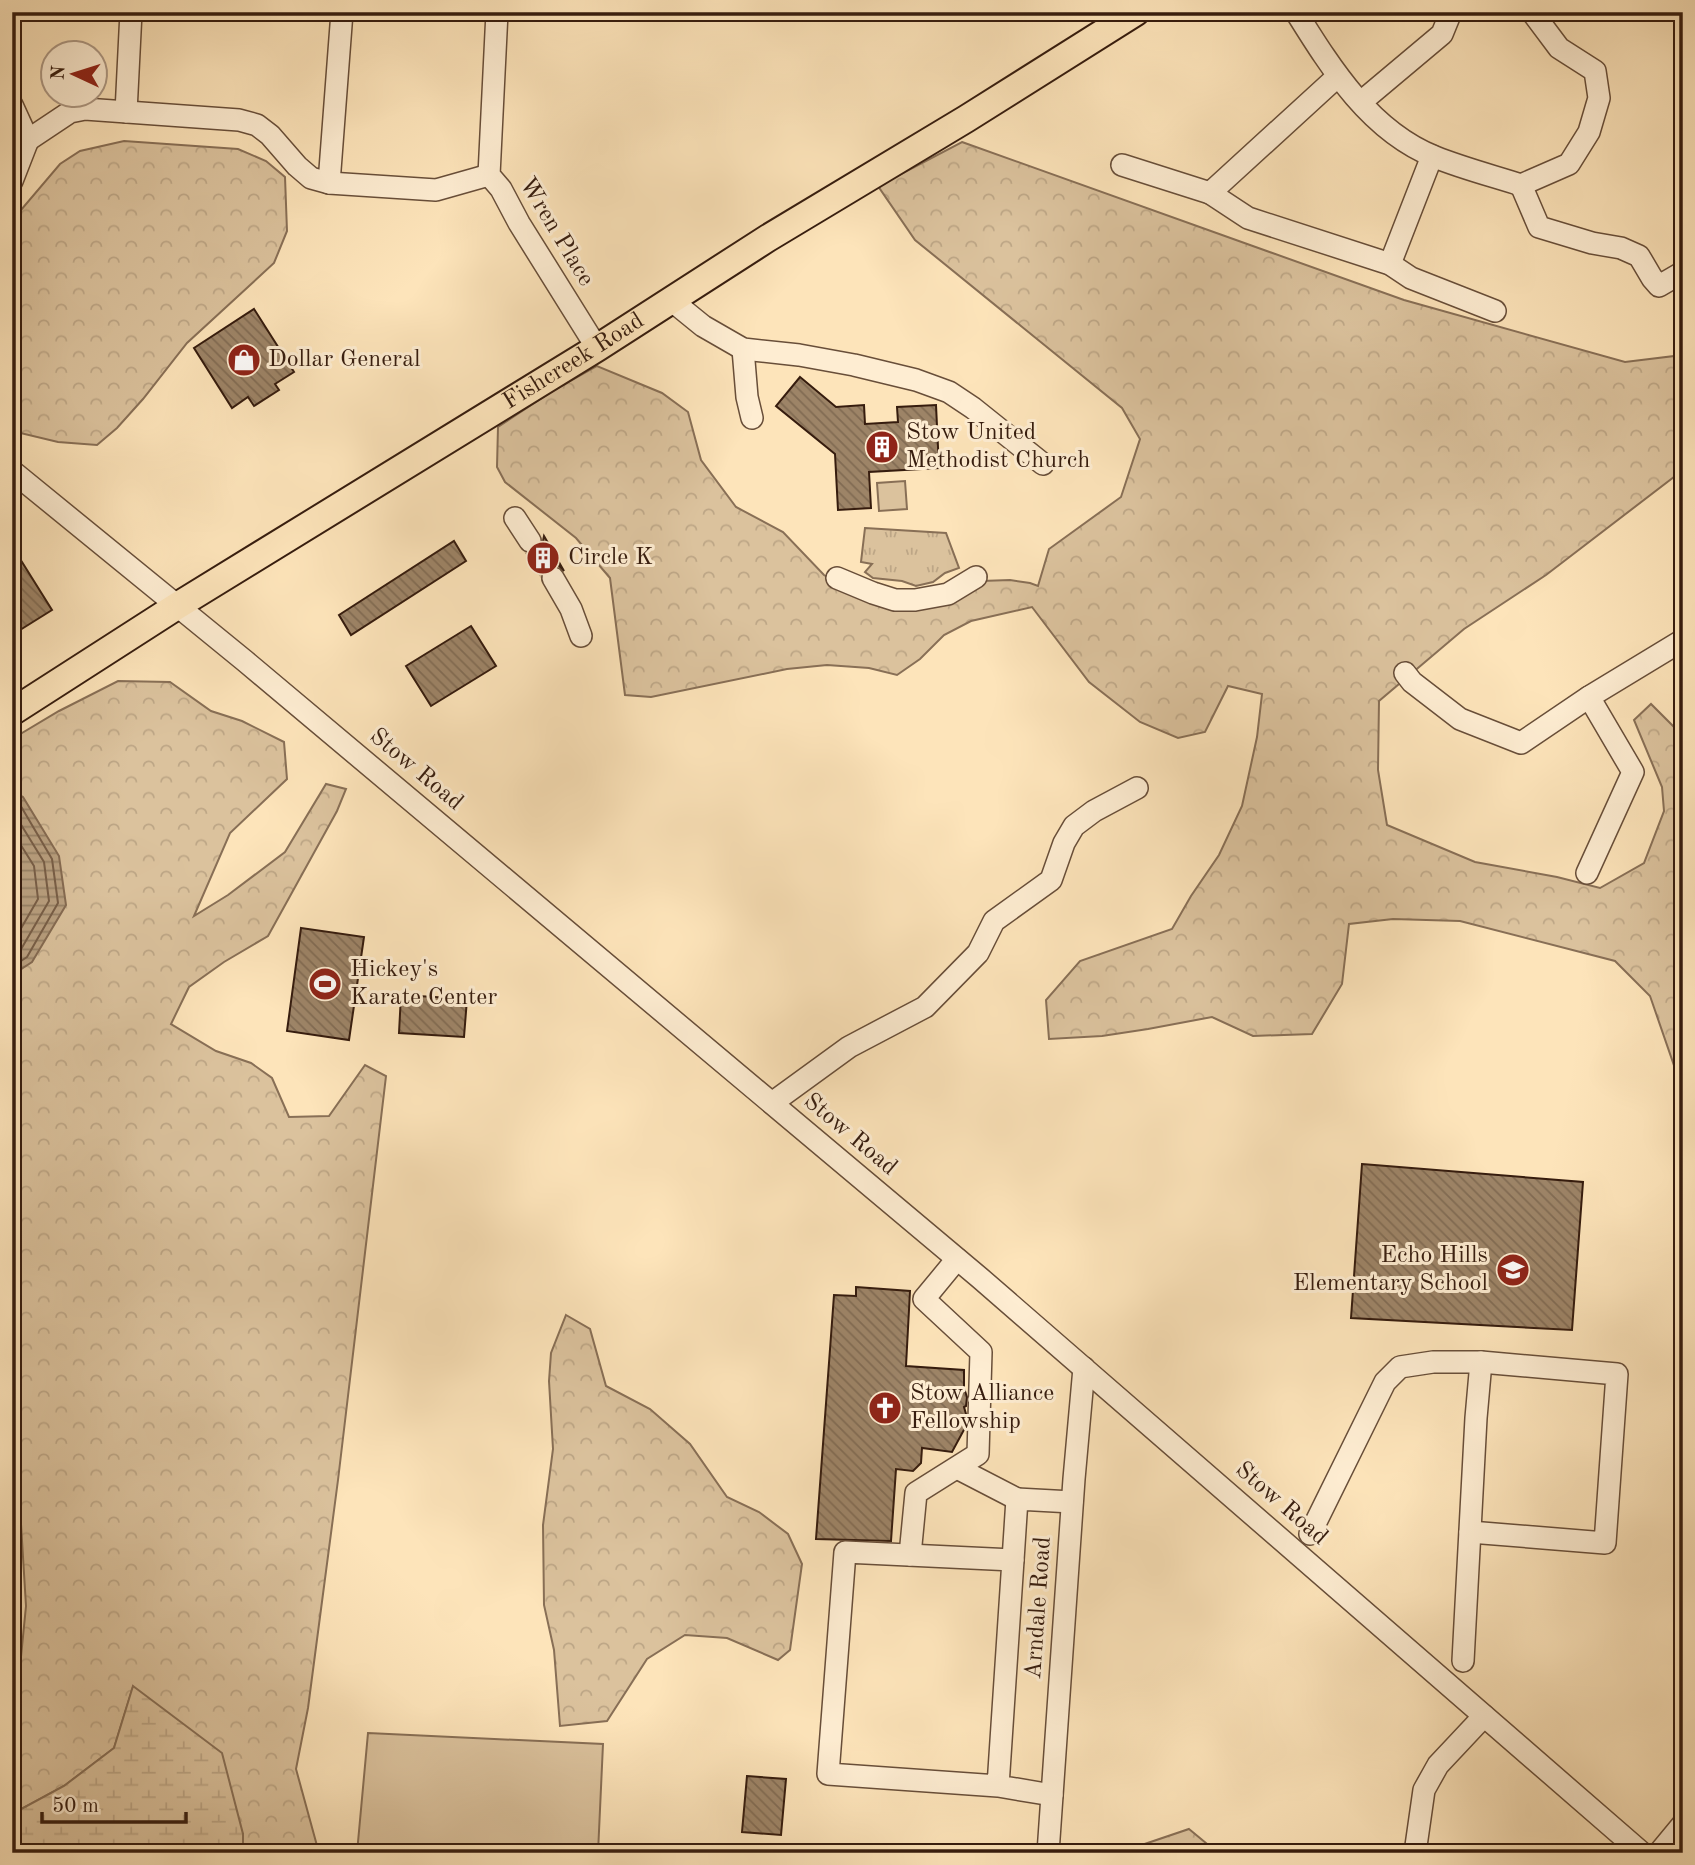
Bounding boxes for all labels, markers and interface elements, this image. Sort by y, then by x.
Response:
north arrow [38,38,108,108]
text: N [50,65,70,81]
street label: Wren Place [514,173,598,291]
street label: Fishcreek Road [499,309,649,415]
shop icon: Dollar General [225,341,263,379]
place label: Dollar General [268,348,421,372]
place label: Stow United Methodist Church [906,421,1090,473]
building icon: Stow United Methodist Church [863,428,901,466]
building icon: Circle K [524,539,562,577]
place label: Circle K [568,546,653,570]
street label: Stow Road [365,724,467,816]
place label: Hickey's Karate Center [350,958,497,1010]
sports icon: Hickey's Karate Center [306,965,344,1003]
street label: Stow Road [799,1089,901,1181]
place label: Echo Hills Elementary School [1293,1244,1488,1296]
school or university icon: Echo Hills Elementary School [1494,1251,1532,1289]
place label: Stow Alliance Fellowship [910,1382,1054,1434]
church icon: Stow Alliance Fellowship [866,1389,904,1427]
street label: Stow Road [1230,1458,1332,1550]
street label: Arndale Road [1022,1536,1056,1680]
scale bar [42,1781,186,1825]
text: 50 m [52,1796,99,1817]

